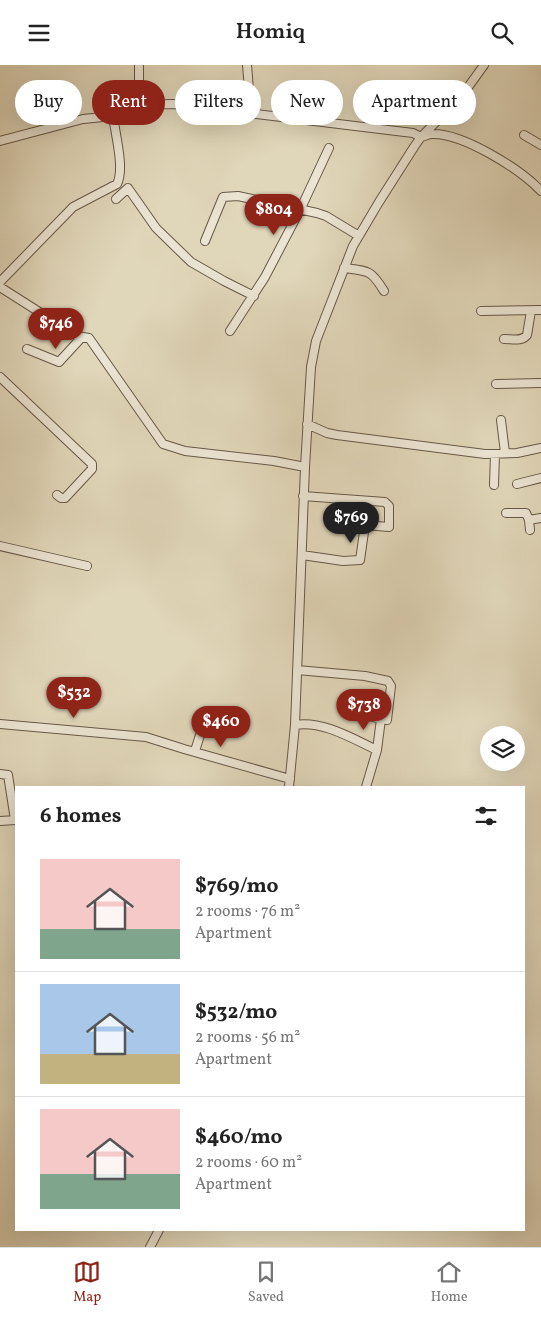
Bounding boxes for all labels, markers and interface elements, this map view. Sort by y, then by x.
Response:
text: Homiq [236,17,305,48]
icon: menu [25,19,53,47]
icon: search [488,19,516,47]
chip: Buy [15,80,82,125]
chip: Rent [92,80,165,125]
chip: Filters [175,80,261,125]
chip: New [271,80,343,125]
chip: Apartment [353,80,476,125]
pin: $804 [244,193,304,236]
text: $804 [256,199,292,221]
pin: $746 [26,307,86,350]
text: $746 [39,313,73,335]
pin: $769 [321,501,381,544]
text: $769 [334,507,368,529]
pin: $532 [44,677,104,719]
text: $532 [57,682,91,704]
pin: $738 [334,689,394,731]
text: $738 [347,694,381,716]
pin: $460 [191,705,251,748]
text: $460 [202,711,240,733]
map controls [480,726,525,771]
button: layers [480,726,525,771]
text: 6 homes [40,802,121,831]
icon: filters [472,802,500,830]
text: $769/mo [195,872,278,901]
icon: home [80,879,140,939]
text: 2 rooms · 76 m² [195,901,300,923]
text: Apartment [195,923,272,945]
text: $532/mo [195,998,277,1027]
icon: home [80,1004,140,1064]
text: 2 rooms · 56 m² [195,1027,300,1049]
text: Apartment [195,1049,272,1071]
text: $460/mo [195,1123,283,1152]
icon: home [80,1129,140,1189]
text: 2 rooms · 60 m² [195,1152,302,1174]
text: Apartment [195,1174,272,1196]
tab: Map [73,1258,101,1307]
tab: Saved [248,1258,284,1307]
tab: Home [431,1258,468,1307]

